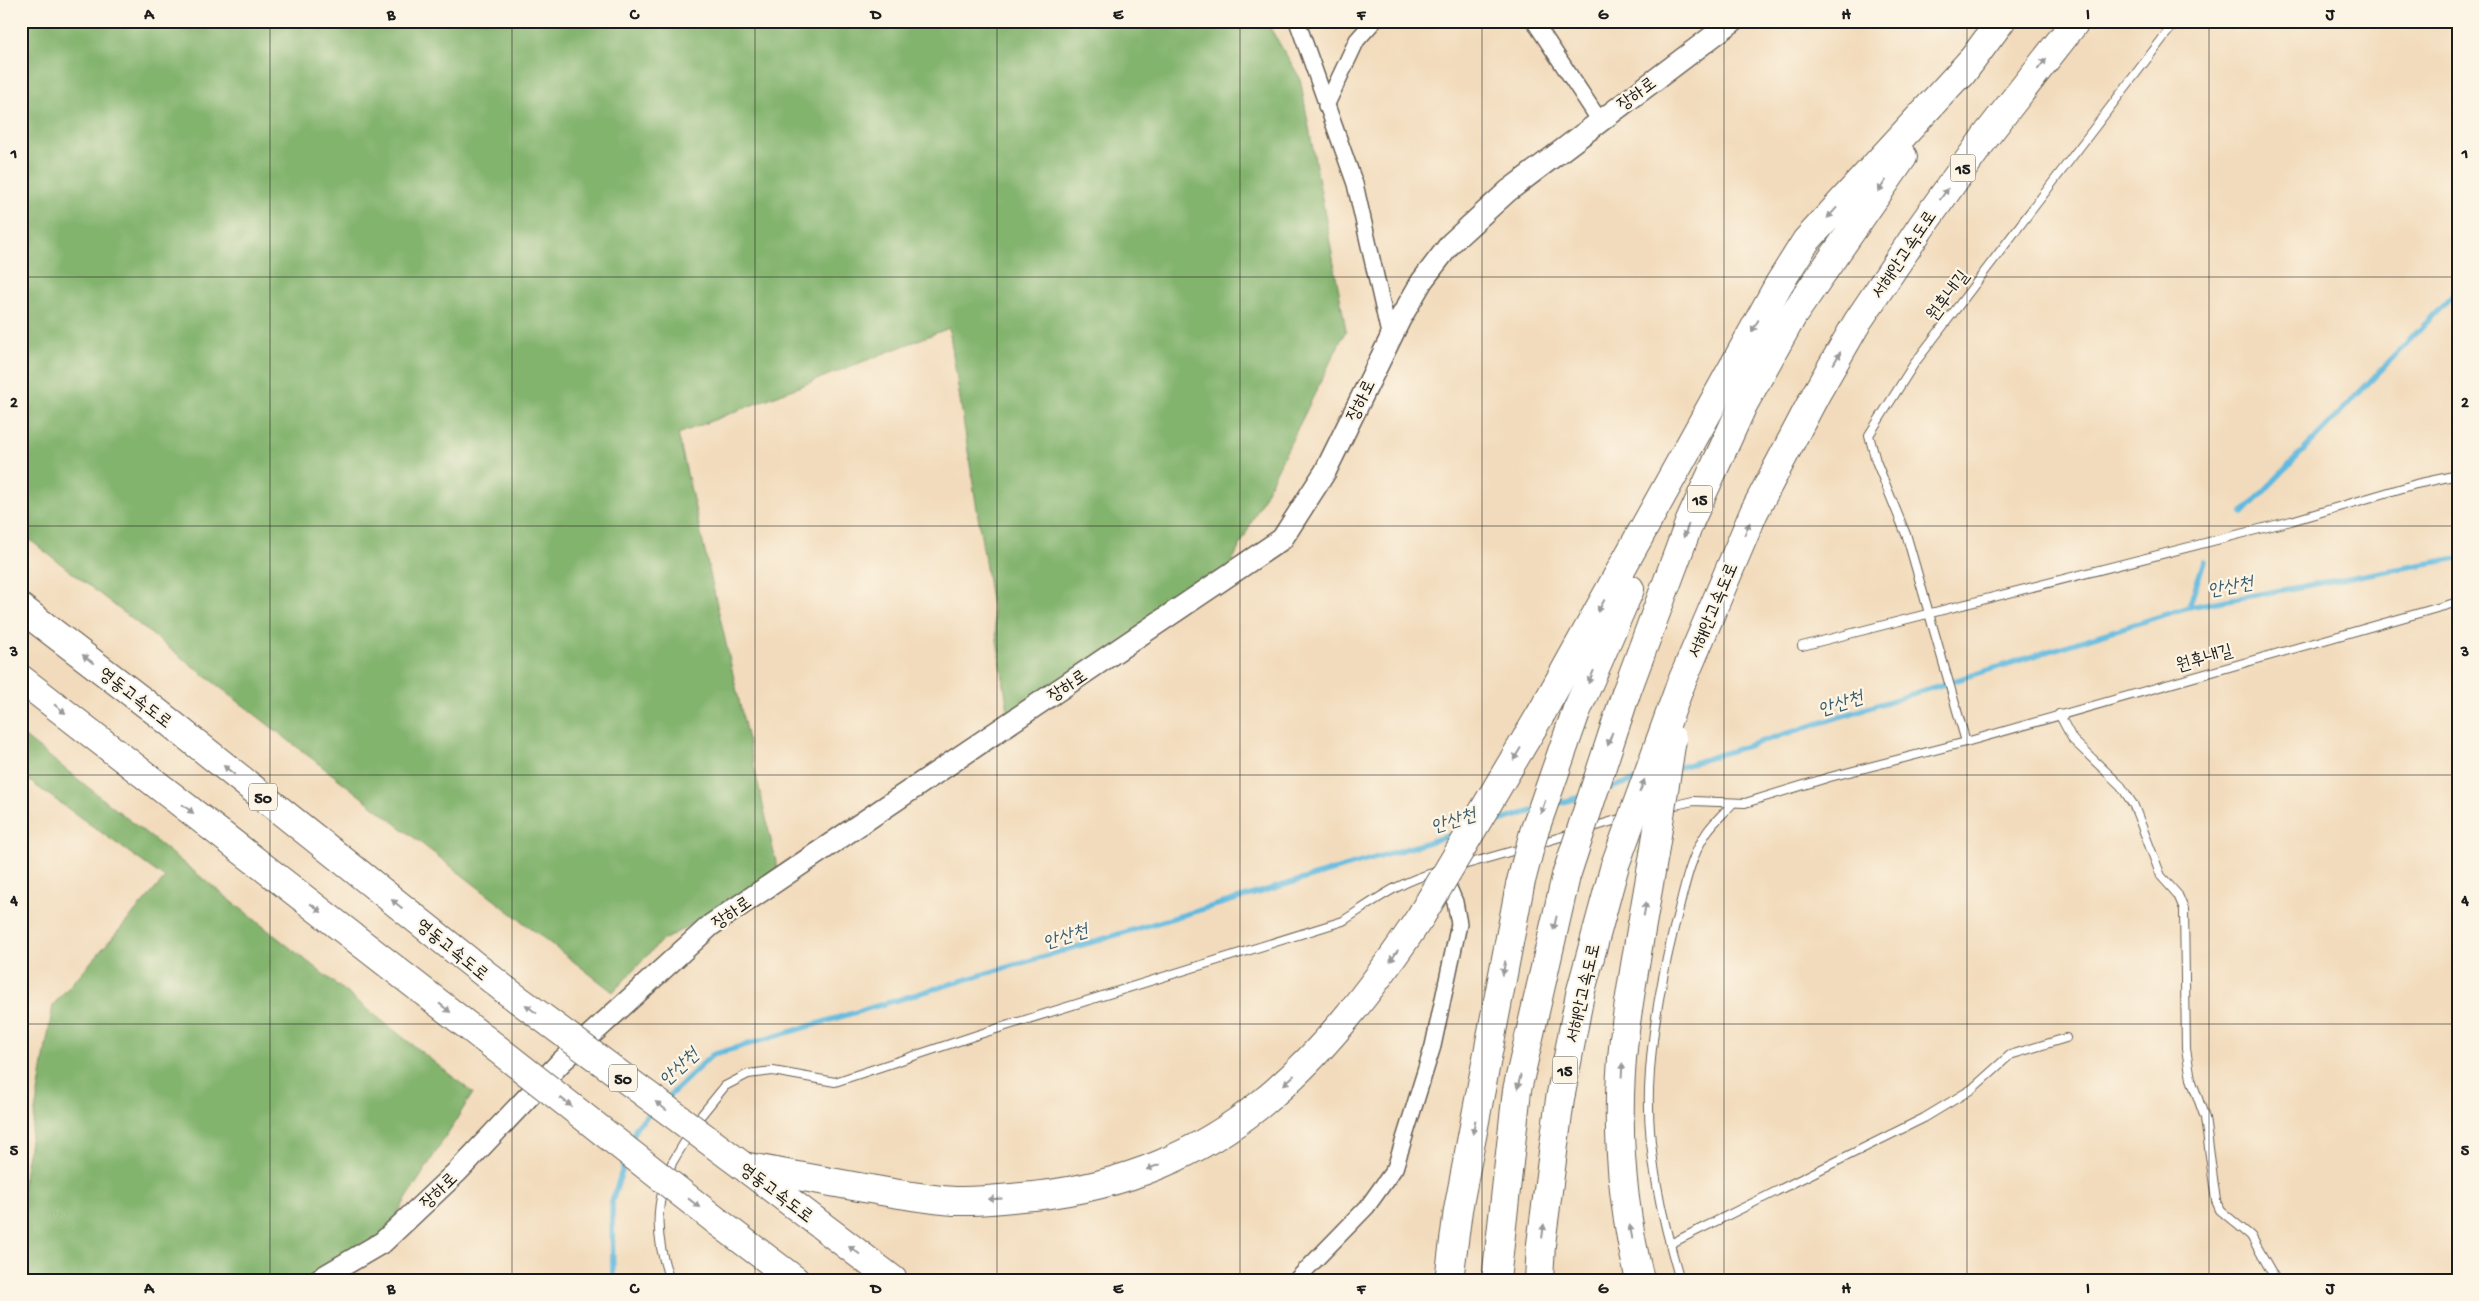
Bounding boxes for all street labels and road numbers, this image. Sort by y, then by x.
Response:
street label: 장하로 [1614,74,1661,116]
road number: 15 [1950,154,1976,182]
street label: 서해안고속도로 [1868,207,1942,303]
street label: 원후내길 [1923,267,1975,326]
street label: 장하로 [1343,377,1381,425]
road number: 15 [1688,486,1712,512]
street label: 서해안고속도로 [1685,560,1744,662]
street label: 원후내길 [2174,641,2236,677]
street label: 영동고속도로 [94,664,175,734]
street label: 장하로 [1045,666,1092,708]
road number: 50 [249,784,277,810]
street label: 장하로 [709,893,756,935]
street label: 영동고속도로 [411,915,492,986]
street label: 서해안고속도로 [1563,942,1606,1045]
road number: 15 [1552,1056,1578,1084]
road number: 50 [609,1064,637,1092]
street label: 영동고속도로 [734,1159,817,1229]
street label: 장하로 [417,1169,463,1214]

